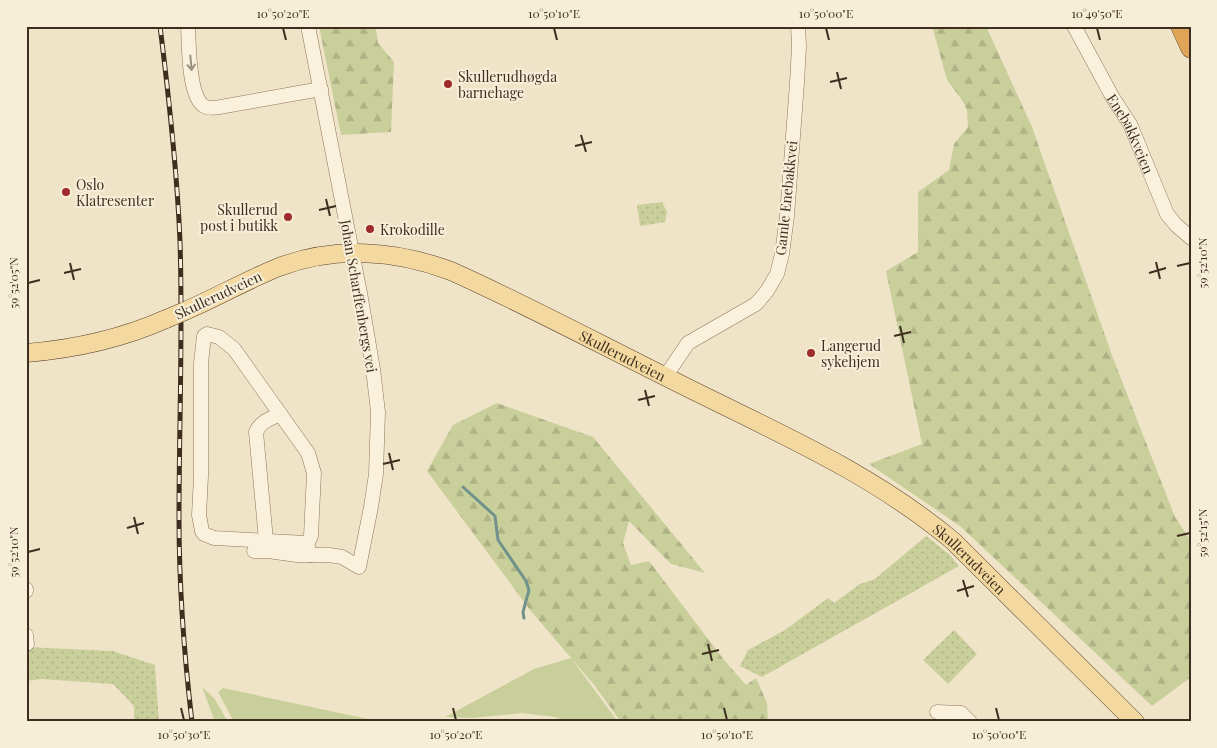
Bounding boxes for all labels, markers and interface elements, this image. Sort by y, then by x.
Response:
text: 10°50'20"E [256,5,310,21]
text: 10°50'10"E [528,5,580,21]
text: 10°50'00"E [799,5,853,21]
text: 10°49'50"E [1071,5,1123,21]
one-way arrow [186,55,196,71]
place label: Skullerudhøgda barnehage [458,67,557,102]
marker: Skullerudhøgda barnehage [442,78,454,90]
street label: Enebakkveien [1103,90,1159,177]
street label: Gamle Enebakkvei [771,140,801,256]
place label: Oslo Klatresenter [76,175,155,210]
marker: Oslo Klatresenter [60,186,72,198]
place label: Skullerud post i butikk [200,200,278,235]
marker: Skullerud post i butikk [282,211,294,223]
street label: Johan Scharffenbergs vei [336,217,382,374]
place label: Krokodille [380,220,445,239]
marker: Krokodille [364,223,376,235]
text: 59°52'10"N [1194,237,1210,289]
text: 59°52'05"N [5,257,21,309]
street label: Skullerudveien [171,266,265,324]
street label: Skullerudveien [576,325,670,385]
place label: Langerud sykehjem [821,336,881,371]
marker: Langerud sykehjem [805,347,817,359]
text: 59°52'15"N [1194,508,1210,557]
street label: Skullerudveien [929,519,1011,599]
text: 59°52'10"N [5,526,21,578]
text: 10°50'30"E [158,726,210,742]
text: 10°50'20"E [429,726,483,742]
text: 10°50'10"E [701,726,753,742]
text: 10°50'00"E [972,726,1026,742]

